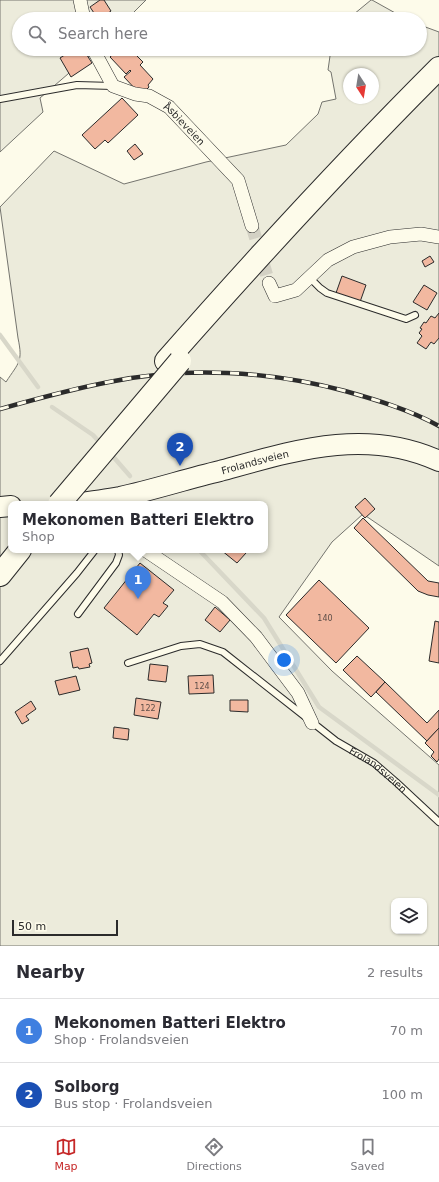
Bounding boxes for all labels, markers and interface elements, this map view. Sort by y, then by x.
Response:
search box [12,12,427,56]
icon: search [26,23,48,45]
text: Search here [58,25,148,43]
north arrow [343,68,379,104]
street label: Åsbieveien [162,99,207,147]
pin: 2 [167,433,193,466]
street label: Frolandsveien [220,448,290,476]
popup [8,501,268,553]
text: Mekonomen Batteri Elektro [22,511,254,529]
text: Shop [22,529,55,544]
pin: 1 [125,566,151,599]
house number: 140 [317,614,333,623]
your location [274,650,294,670]
house number: 124 [194,682,210,691]
house number: 122 [140,704,156,713]
street label: Frolandsveien [347,745,409,795]
map controls [391,898,427,934]
button: layers [391,898,427,934]
scale bar [12,918,118,937]
text: 50 m [18,920,46,933]
text: Nearby [16,962,85,982]
text: 2 results [367,965,423,980]
text: Mekonomen Batteri Elektro [54,1014,286,1032]
text: 1 [24,1023,34,1038]
text: 70 m [390,1023,423,1038]
text: Shop · Frolandsveien [54,1032,189,1047]
text: Solborg [54,1078,119,1096]
text: 2 [24,1087,34,1102]
text: 100 m [381,1087,423,1102]
text: Bus stop · Frolandsveien [54,1096,212,1111]
tab: Map [54,1136,78,1173]
tab: Directions [186,1136,242,1173]
tab: Saved [351,1136,385,1173]

